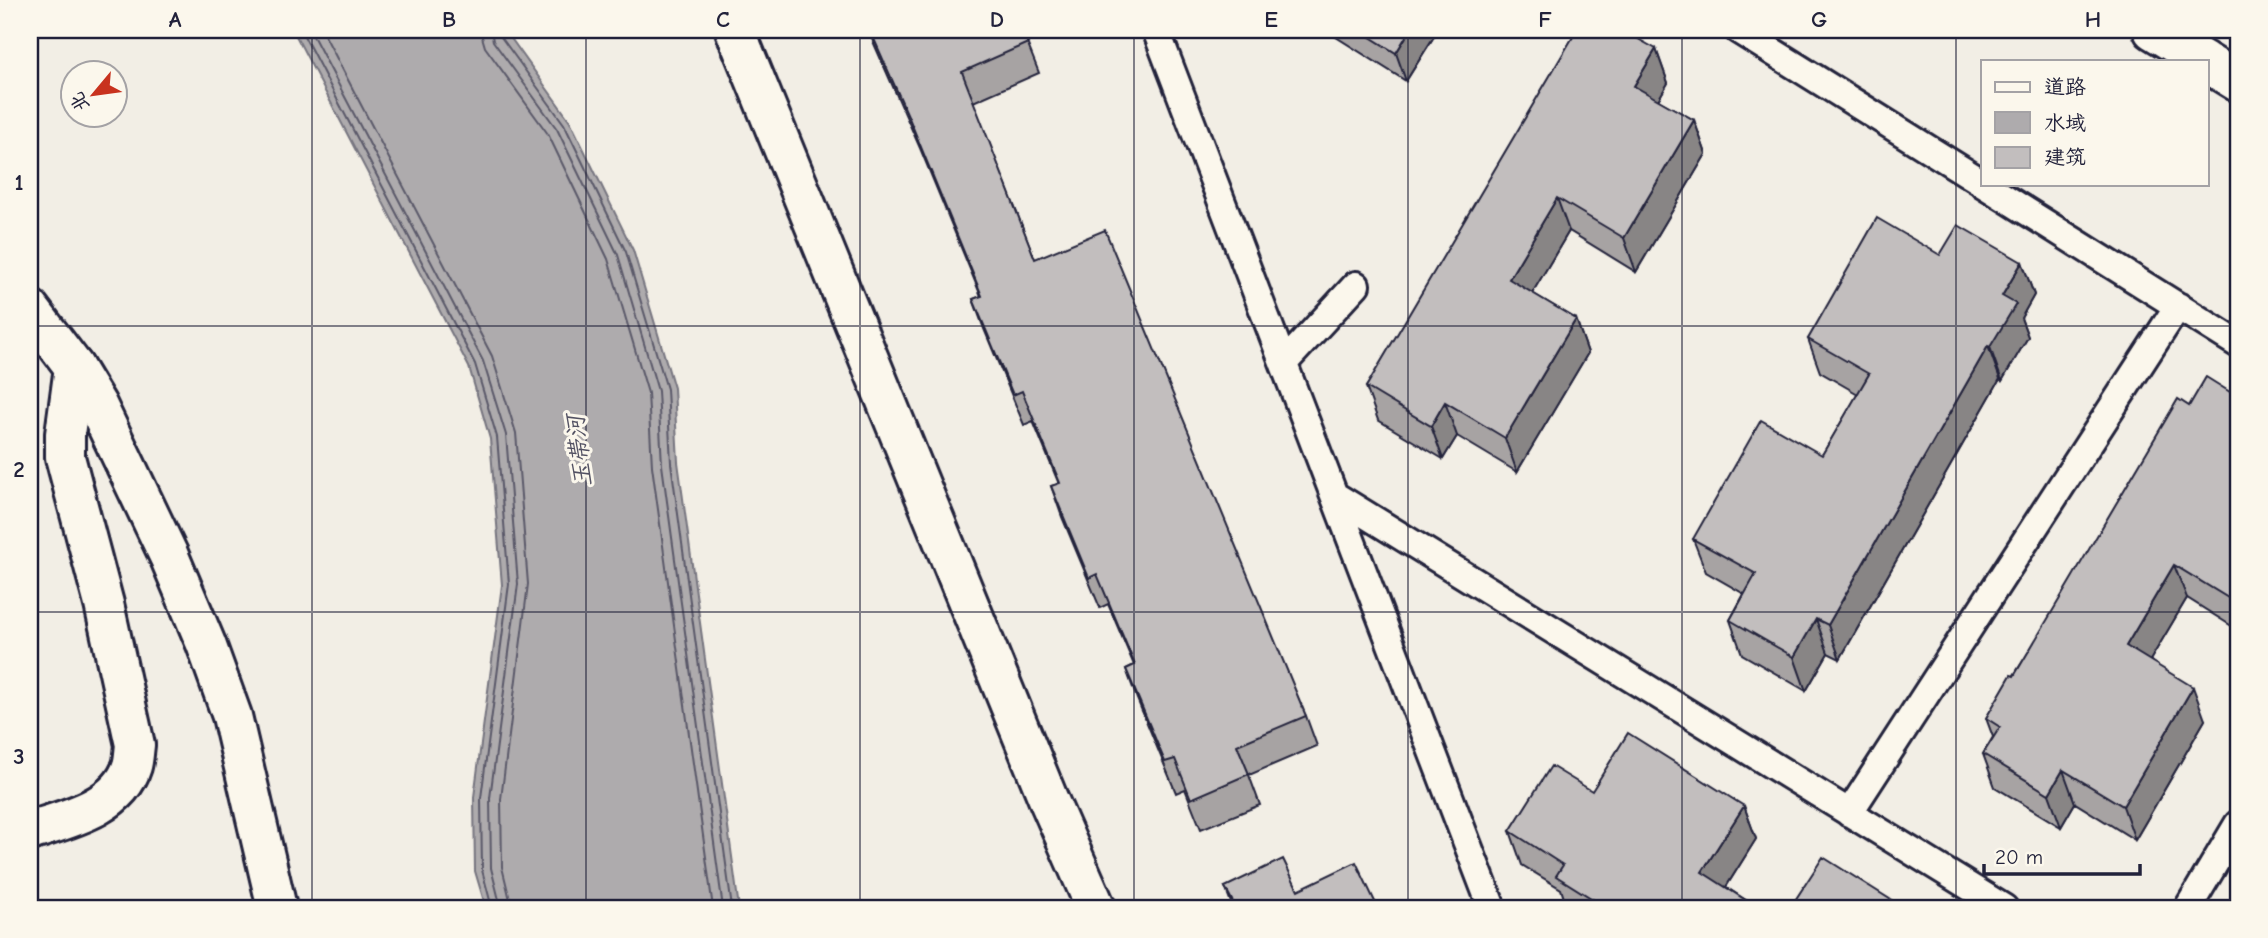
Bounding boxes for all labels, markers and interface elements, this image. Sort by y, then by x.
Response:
text: A [169,6,182,33]
text: B [442,6,456,33]
text: C [716,6,730,33]
text: D [990,6,1004,33]
text: E [1264,6,1278,33]
text: F [1538,6,1552,33]
text: G [1811,6,1827,33]
text: H [2085,6,2101,33]
north arrow [60,60,130,130]
legend [1981,60,2208,186]
text: 道路 [2044,75,2086,99]
text: 北 [66,88,94,115]
text: 水域 [2044,111,2086,135]
text: 建筑 [2044,145,2086,169]
text: 1 [14,169,24,196]
water label: 玉带河 [560,410,597,488]
text: 2 [13,456,25,483]
text: 3 [13,743,25,770]
scale bar [1984,833,2140,877]
text: 20 m [1995,845,2043,869]

